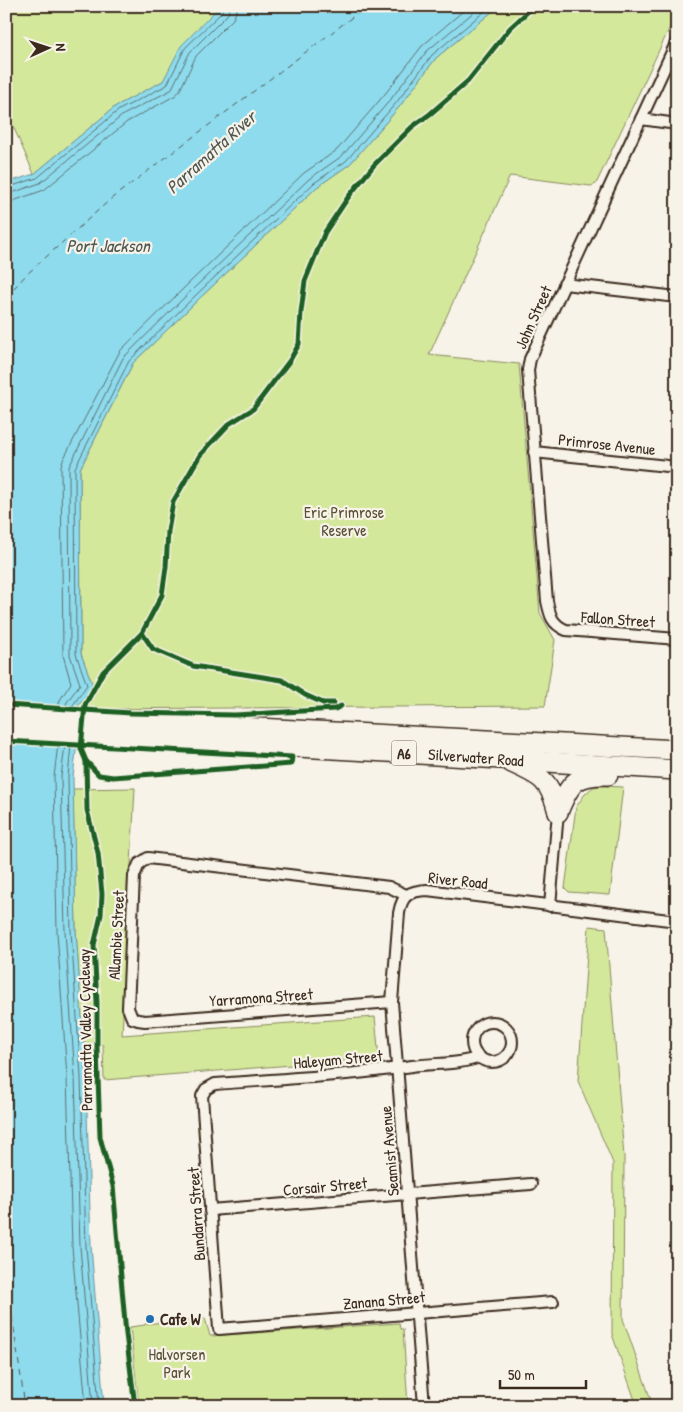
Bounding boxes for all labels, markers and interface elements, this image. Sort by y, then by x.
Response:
north arrow [22,22,72,72]
text: N [52,43,71,52]
water label: Parramatta River [161,104,263,199]
water label: Port Jackson [66,233,152,258]
street label: John Street [509,281,557,352]
street label: Primrose Avenue [557,428,657,460]
park label: Eric Primrose Reserve [304,501,385,541]
street label: Fallon Street [579,605,656,633]
road number: A6 [392,740,416,766]
street label: Silverwater Road [427,743,525,771]
street label: River Road [427,866,489,894]
street label: Allambie Street [103,889,129,980]
street label: Parramatta Valley Cycleway [73,948,97,1111]
street label: Yarramona Street [209,982,314,1012]
street label: Haleyam Street [293,1044,384,1074]
street label: Seamist Avenue [374,1104,404,1197]
street label: Bundarra Street [182,1166,210,1262]
street label: Corsair Street [282,1171,369,1201]
street label: Zanana Street [342,1285,426,1315]
place label: Cafe W [160,1308,201,1330]
marker: Cafe W [144,1313,156,1325]
park label: Halvorsen Park [149,1343,205,1383]
scale bar [500,1357,587,1389]
text: 50 m [508,1364,535,1385]

